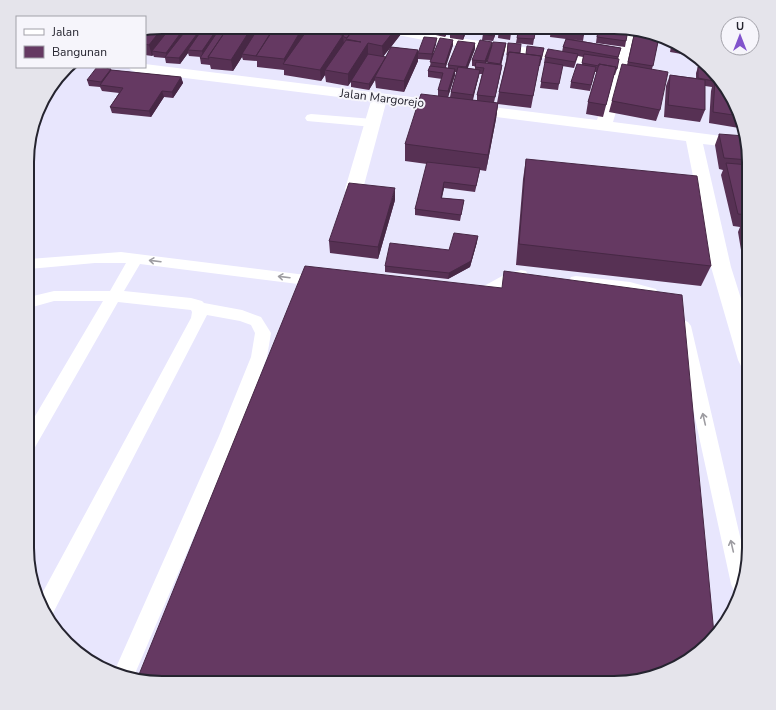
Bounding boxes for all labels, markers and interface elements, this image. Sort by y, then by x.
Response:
legend [16,16,146,68]
north arrow [720,16,760,56]
text: U [736,19,744,34]
text: Jalan [51,24,79,40]
text: Bangunan [52,44,107,60]
street label: Jalan Margorejo [338,85,425,111]
one-way arrow [149,257,162,264]
one-way arrow [278,273,291,281]
one-way arrow [699,413,707,426]
one-way arrow [728,540,735,553]

